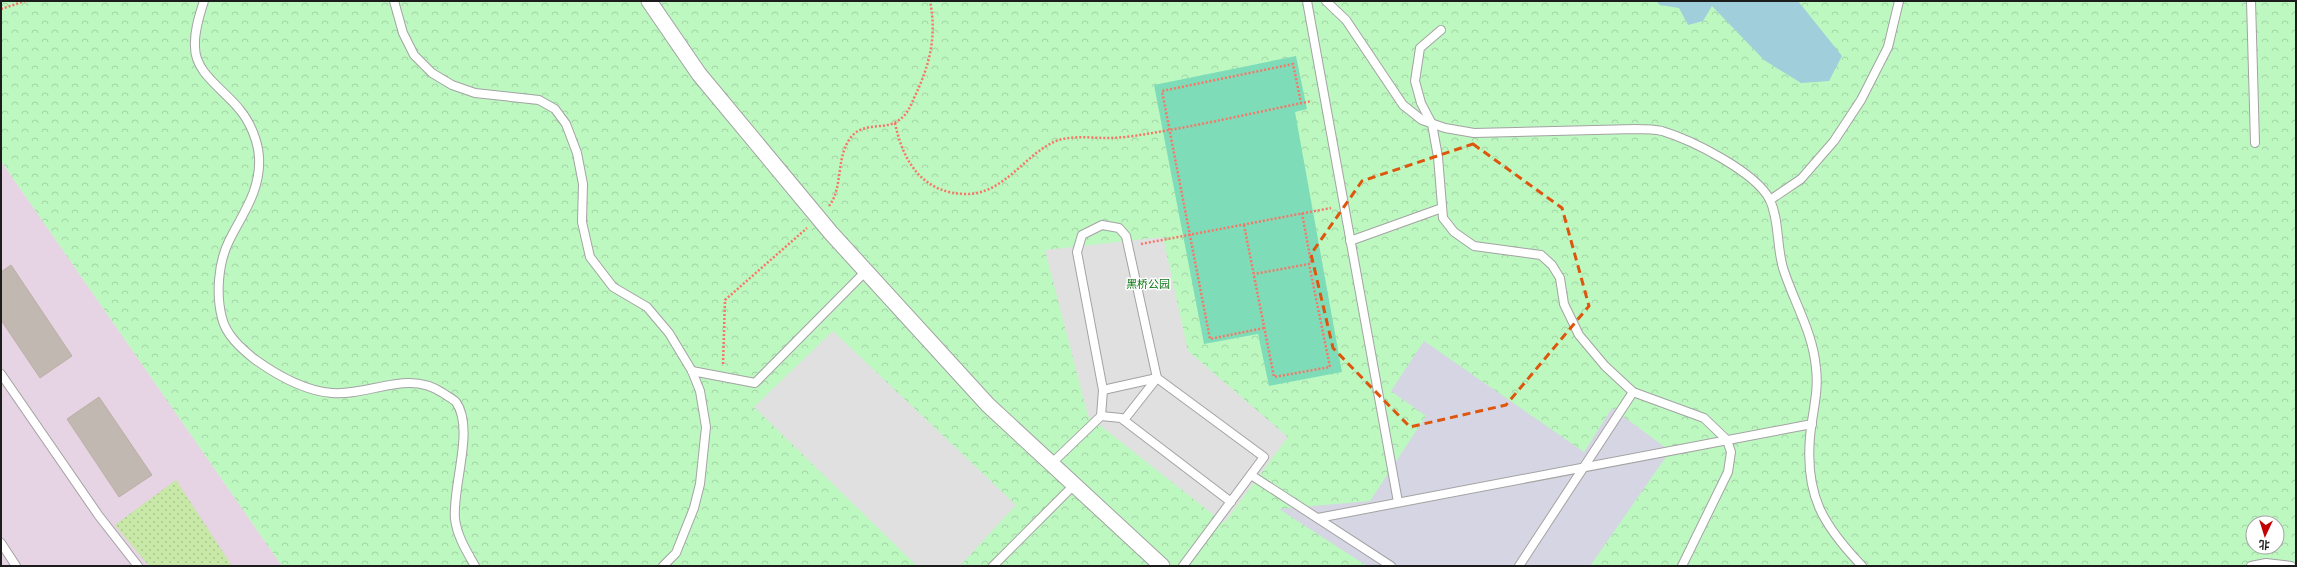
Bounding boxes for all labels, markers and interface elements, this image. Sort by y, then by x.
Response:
park label: 黑桥公园 [1126,278,1170,291]
north arrow [2245,515,2285,555]
text: 北 [2258,538,2270,551]

